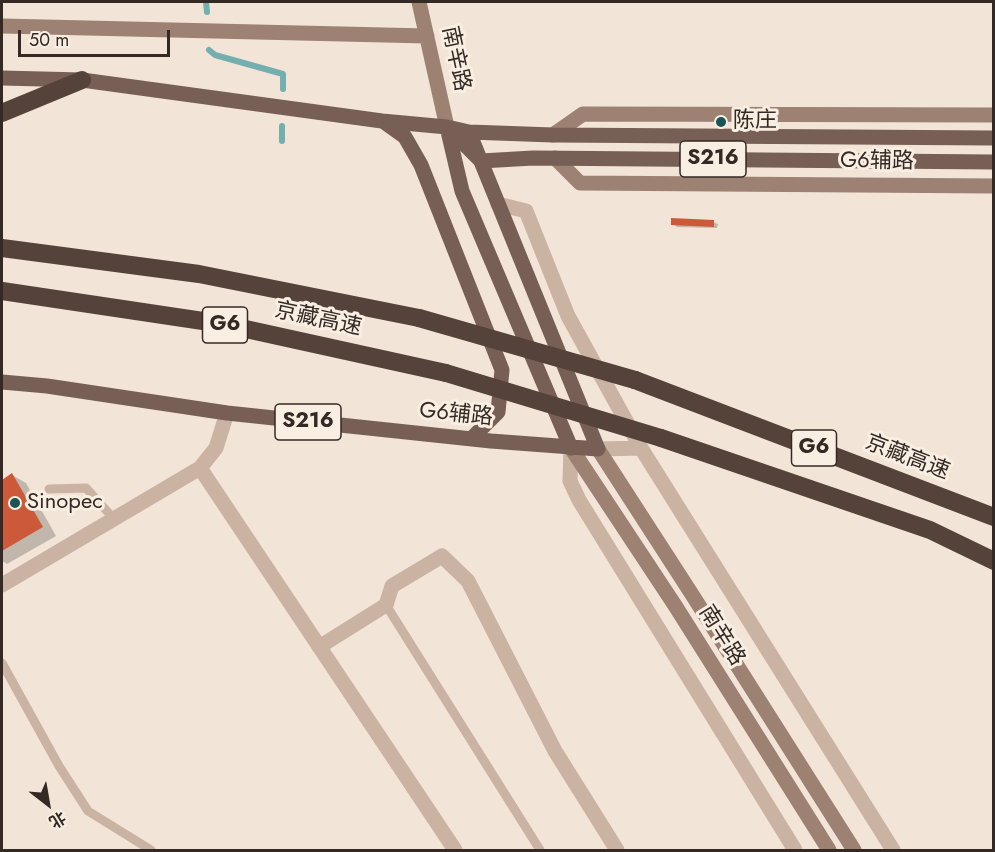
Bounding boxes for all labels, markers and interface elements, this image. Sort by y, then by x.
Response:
scale bar [21,18,172,56]
street label: 南辛路 [435,24,475,94]
text: 50 m [29,27,69,53]
place label: 陈庄 [733,109,777,135]
marker: 陈庄 [714,115,728,129]
road number: S216 [680,141,746,177]
street label: G6辅路 [840,148,914,176]
street label: 京藏高速 [272,298,364,342]
road number: G6 [202,307,248,343]
street label: G6辅路 [418,398,494,432]
road number: S216 [275,404,341,440]
road number: G6 [792,430,836,466]
street label: 京藏高速 [861,430,953,486]
place label: Sinopec [27,490,103,516]
marker: Sinopec [8,496,22,510]
street label: 南辛路 [692,601,750,671]
north arrow [18,774,78,834]
text: 北 [45,806,70,834]

